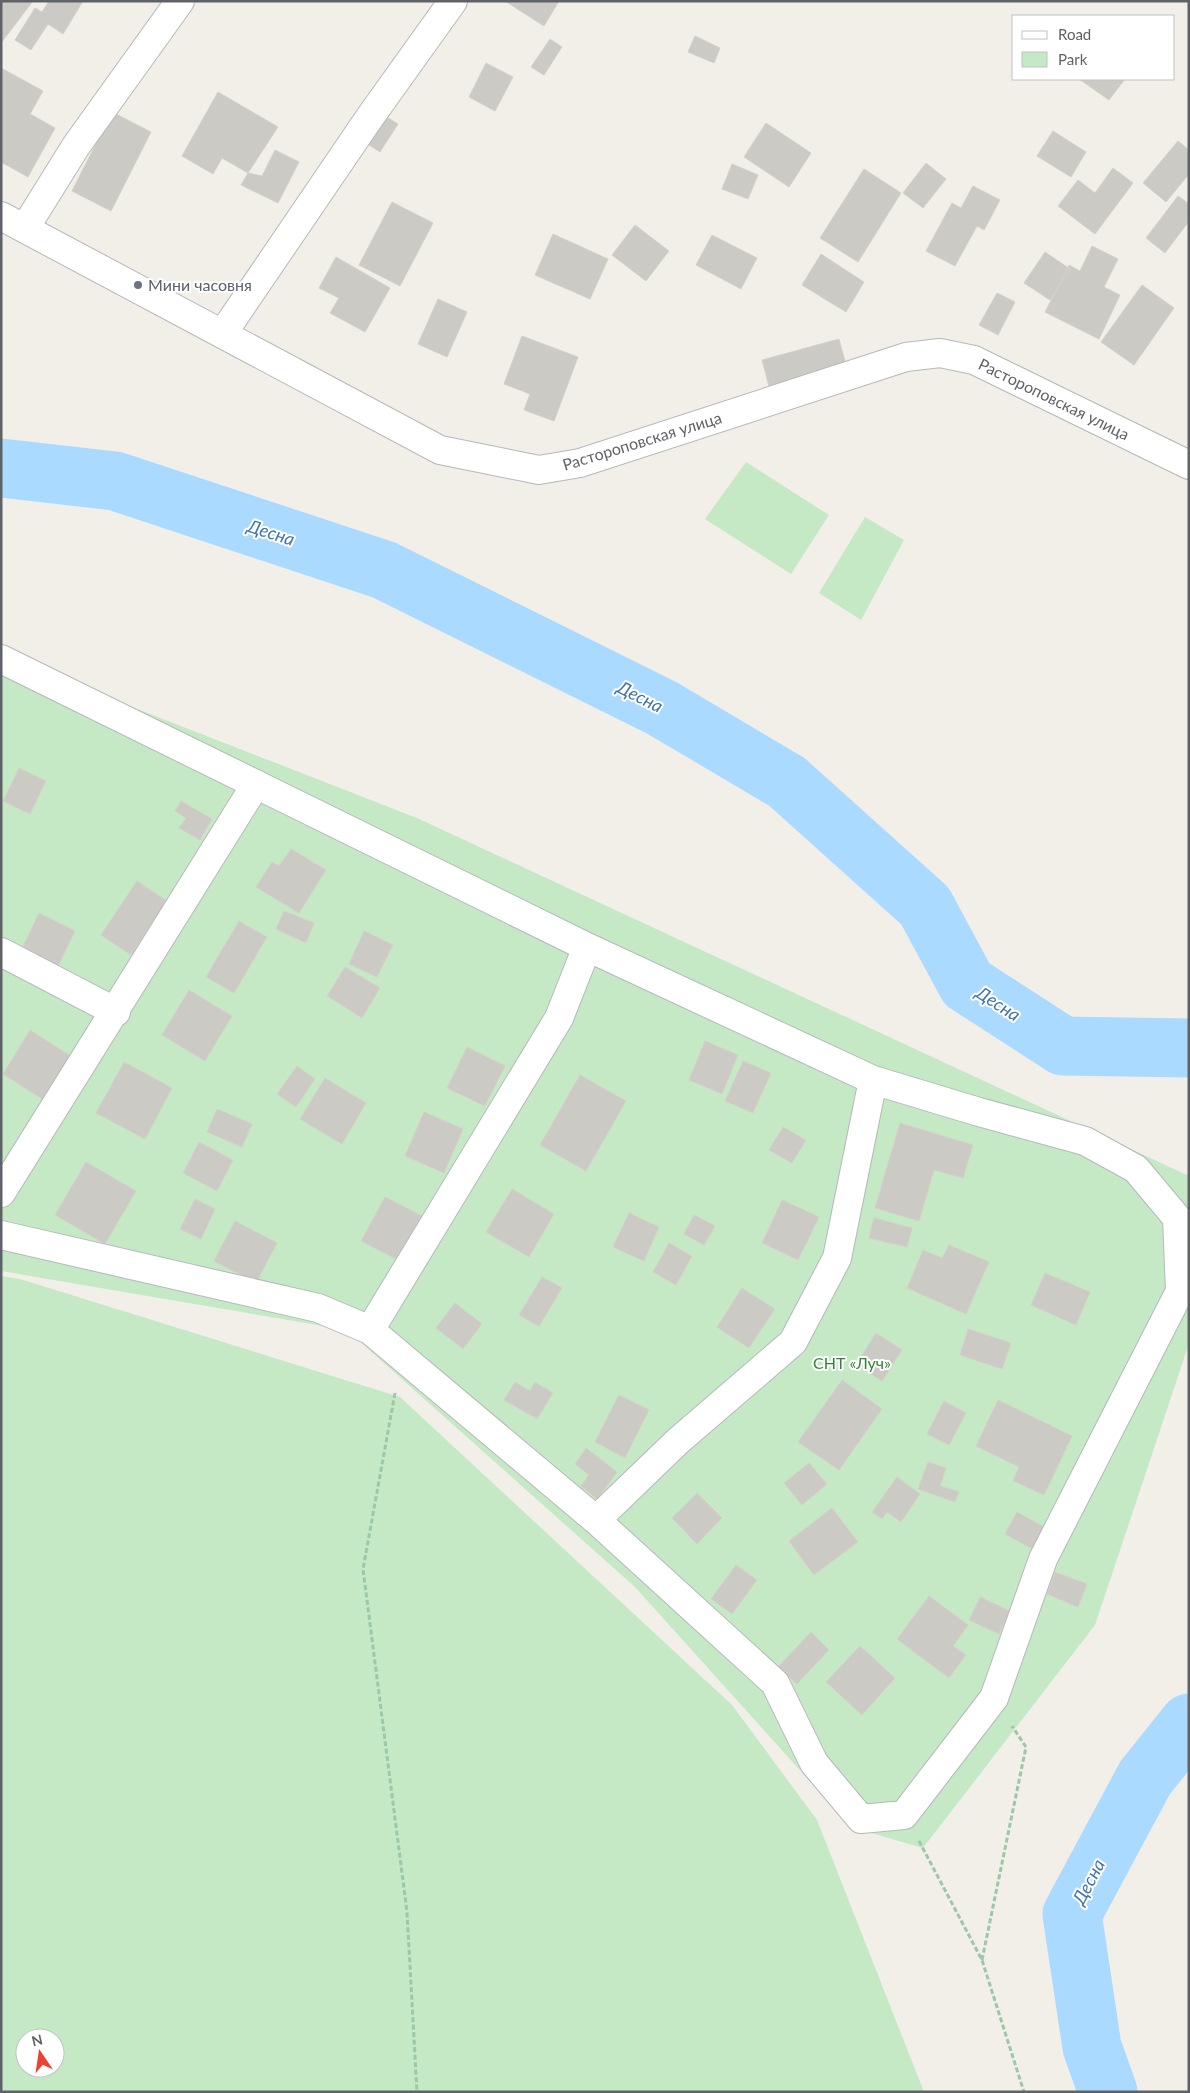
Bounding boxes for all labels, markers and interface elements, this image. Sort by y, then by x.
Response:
legend [1012,15,1175,80]
text: Road [1058,25,1091,43]
text: Park [1058,50,1088,68]
place label: Мини часовня [148,275,252,294]
marker: Мини часовня [132,279,144,291]
street label: Растороповская улица [976,354,1133,443]
street label: Растороповская улица [560,407,724,474]
water label: Десна [244,514,298,550]
water label: Десна [613,675,667,717]
water label: Десна [972,980,1025,1025]
park label: СНТ «Луч» [813,1353,891,1372]
water label: Десна [1067,1855,1109,1909]
north arrow [15,2028,65,2078]
text: N [30,2030,44,2049]

